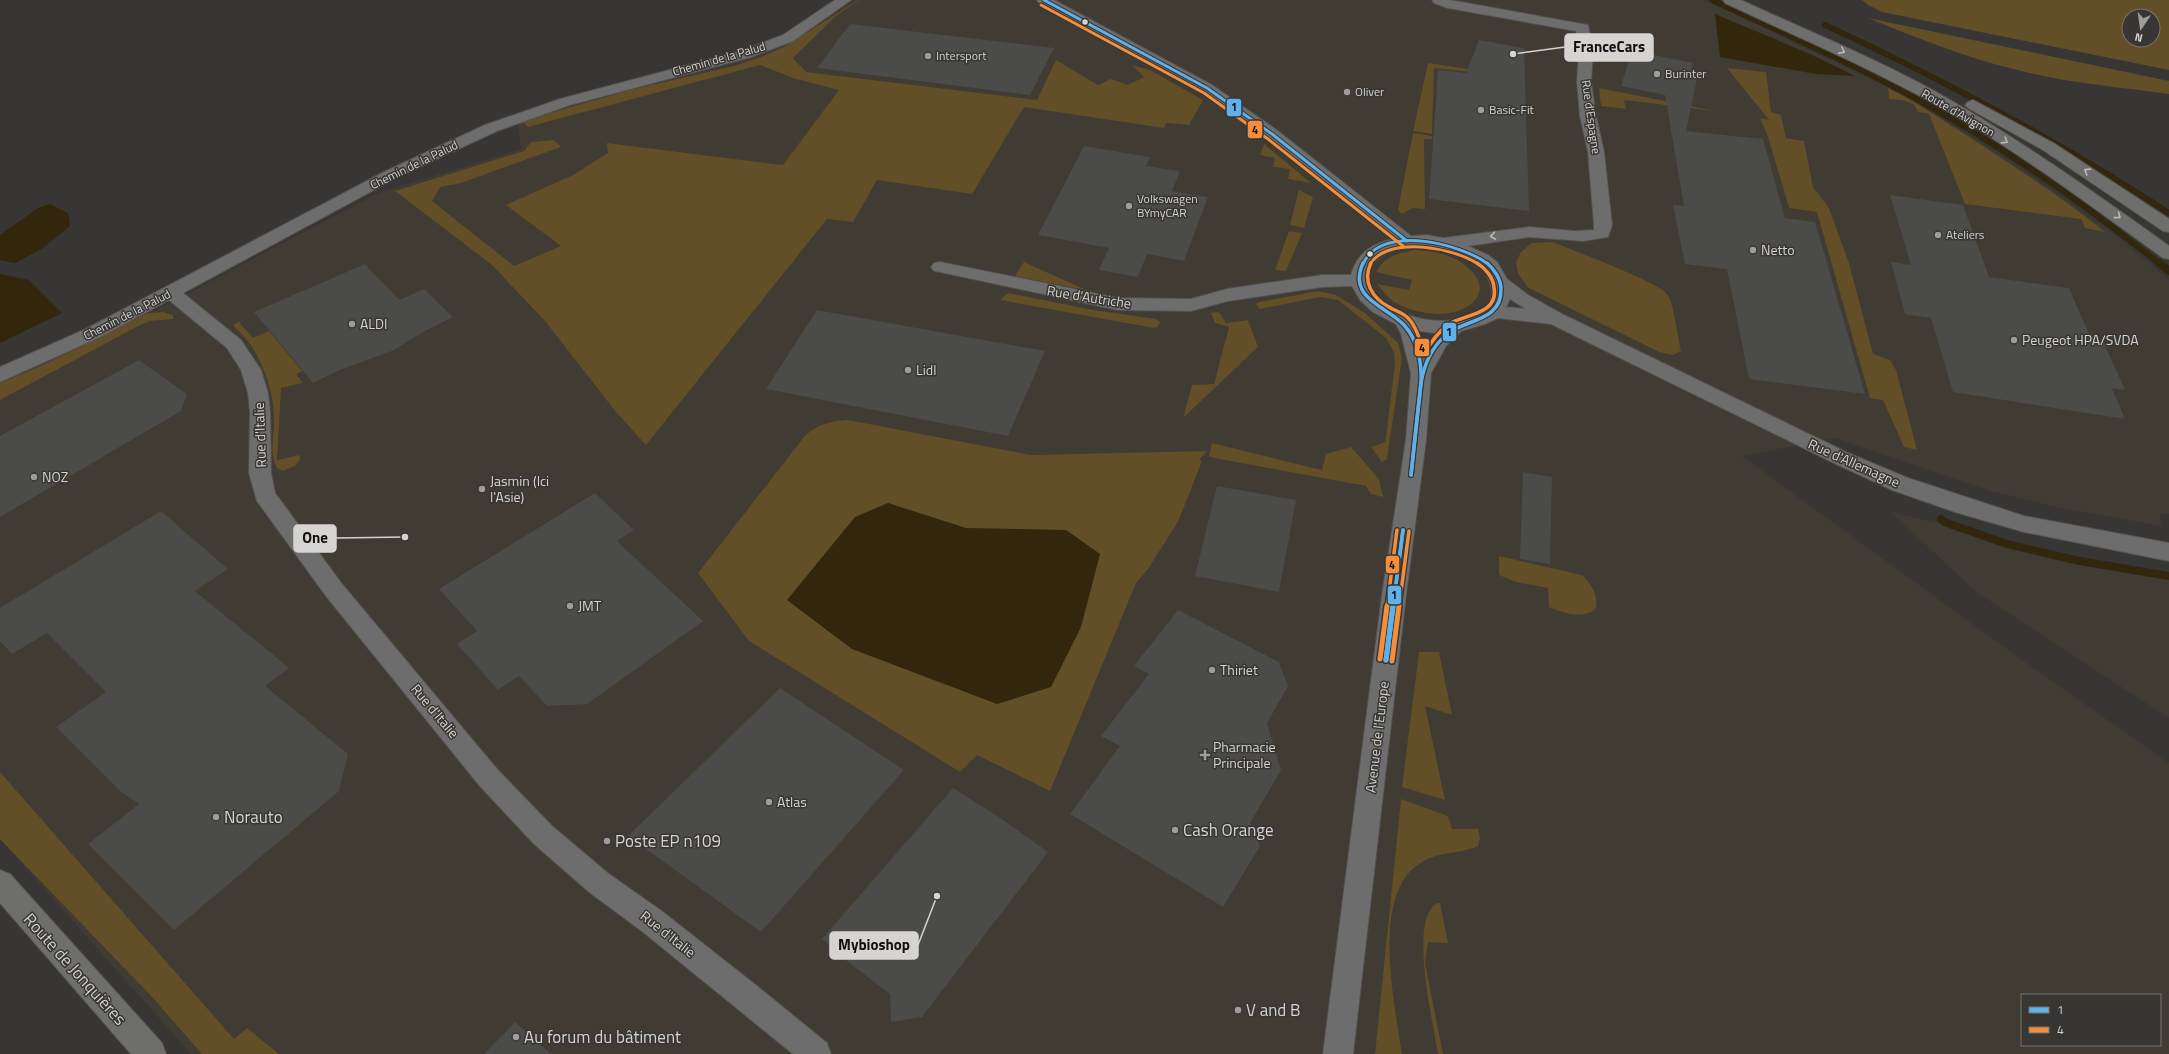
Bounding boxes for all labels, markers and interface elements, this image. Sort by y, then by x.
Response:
north arrow [2121,8,2161,48]
unlabelled marker [1080,17,1090,27]
text: N [2133,29,2144,46]
callout: FranceCars [1565,34,1653,61]
text: FranceCars [1573,35,1645,58]
street label: Chemin de la Palud [670,36,768,81]
place label: Intersport [936,46,987,65]
one-way arrow [1838,46,1845,54]
marker: Intersport [923,51,933,61]
place label: Burinter [1665,64,1706,83]
marker: Burinter [1652,69,1662,79]
street label: Rue d'Espagne [1577,79,1606,155]
place label: Oliver [1355,82,1384,101]
street label: Route d'Avignon [1918,84,1998,141]
marker: Oliver [1342,87,1352,97]
line badge: 1 [1226,98,1242,117]
text: 1 [1231,99,1237,115]
place label: Basic-Fit [1489,100,1535,119]
marker: Basic-Fit [1476,105,1486,115]
line badge: 4 [1247,120,1263,139]
text: 4 [1252,122,1258,138]
street label: Chemin de la Palud [367,135,461,194]
one-way arrow [2001,136,2008,143]
one-way arrow [2084,168,2091,176]
place label: Volkswagen BYmyCAR [1137,189,1198,222]
marker: Volkswagen BYmyCAR [1124,201,1134,211]
one-way arrow [2113,211,2120,218]
place label: Ateliers [1946,225,1985,244]
marker: Ateliers [1933,230,1943,240]
one-way arrow [1490,231,1496,240]
place label: Netto [1761,239,1795,260]
marker: Netto [1748,245,1758,255]
unlabelled marker [1365,249,1375,259]
street label: Rue d'Autriche [1045,279,1133,314]
street label: Chemin de la Palud [80,284,174,345]
place label: ALDI [360,313,388,334]
marker: ALDI [347,319,357,329]
line badge: 1 [1442,322,1457,342]
text: 1 [1446,324,1452,340]
place label: Peugeot HPA/SVDA [2022,329,2139,350]
marker: Peugeot HPA/SVDA [2009,335,2019,345]
line badge: 4 [1414,338,1430,357]
text: 4 [1419,340,1425,356]
place label: Lidl [916,359,936,380]
marker: Lidl [903,365,913,375]
street label: Rue d'Italie [248,402,271,468]
street label: Rue d'Allemagne [1805,433,1903,492]
place label: NOZ [42,466,68,487]
place label: Jasmin (Ici l'Asie) [490,470,549,507]
marker: NOZ [29,472,39,482]
marker: Jasmin (Ici l'Asie) [477,484,487,494]
callout: One [294,525,336,552]
text: One [302,526,328,549]
line badge: 4 [1385,555,1400,574]
text: 4 [1389,557,1395,573]
line badge: 1 [1387,585,1402,605]
text: 1 [1391,587,1397,603]
place label: JMT [578,595,602,616]
marker: JMT [565,601,575,611]
place label: Thiriet [1220,659,1258,680]
marker: Thiriet [1207,665,1217,675]
street label: Rue d'Italie [406,679,464,742]
street label: Avenue de l'Europe [1359,680,1394,794]
place label: Pharmacie Principale [1213,736,1276,773]
marker: Pharmacie Principale [1200,750,1210,760]
place label: Atlas [777,791,807,812]
marker: Atlas [764,797,774,807]
place label: Norauto [224,804,283,830]
marker: Norauto [211,812,221,822]
place label: Cash Orange [1183,817,1274,843]
marker: Cash Orange [1170,825,1180,835]
place label: Poste EP n109 [615,828,721,854]
marker: Poste EP n109 [602,836,612,846]
street label: Rue d'Italie [636,905,700,962]
street label: Route de Jonquières [17,907,133,1031]
callout: Mybioshop [830,932,918,959]
text: Mybioshop [838,933,910,956]
legend [2021,994,2161,1046]
place label: V and B [1246,997,1301,1023]
text: 1 [2057,1000,2064,1019]
marker: V and B [1233,1005,1243,1015]
text: 4 [2057,1020,2064,1039]
place label: Au forum du bâtiment [524,1024,681,1050]
marker: Au forum du bâtiment [511,1032,521,1042]

